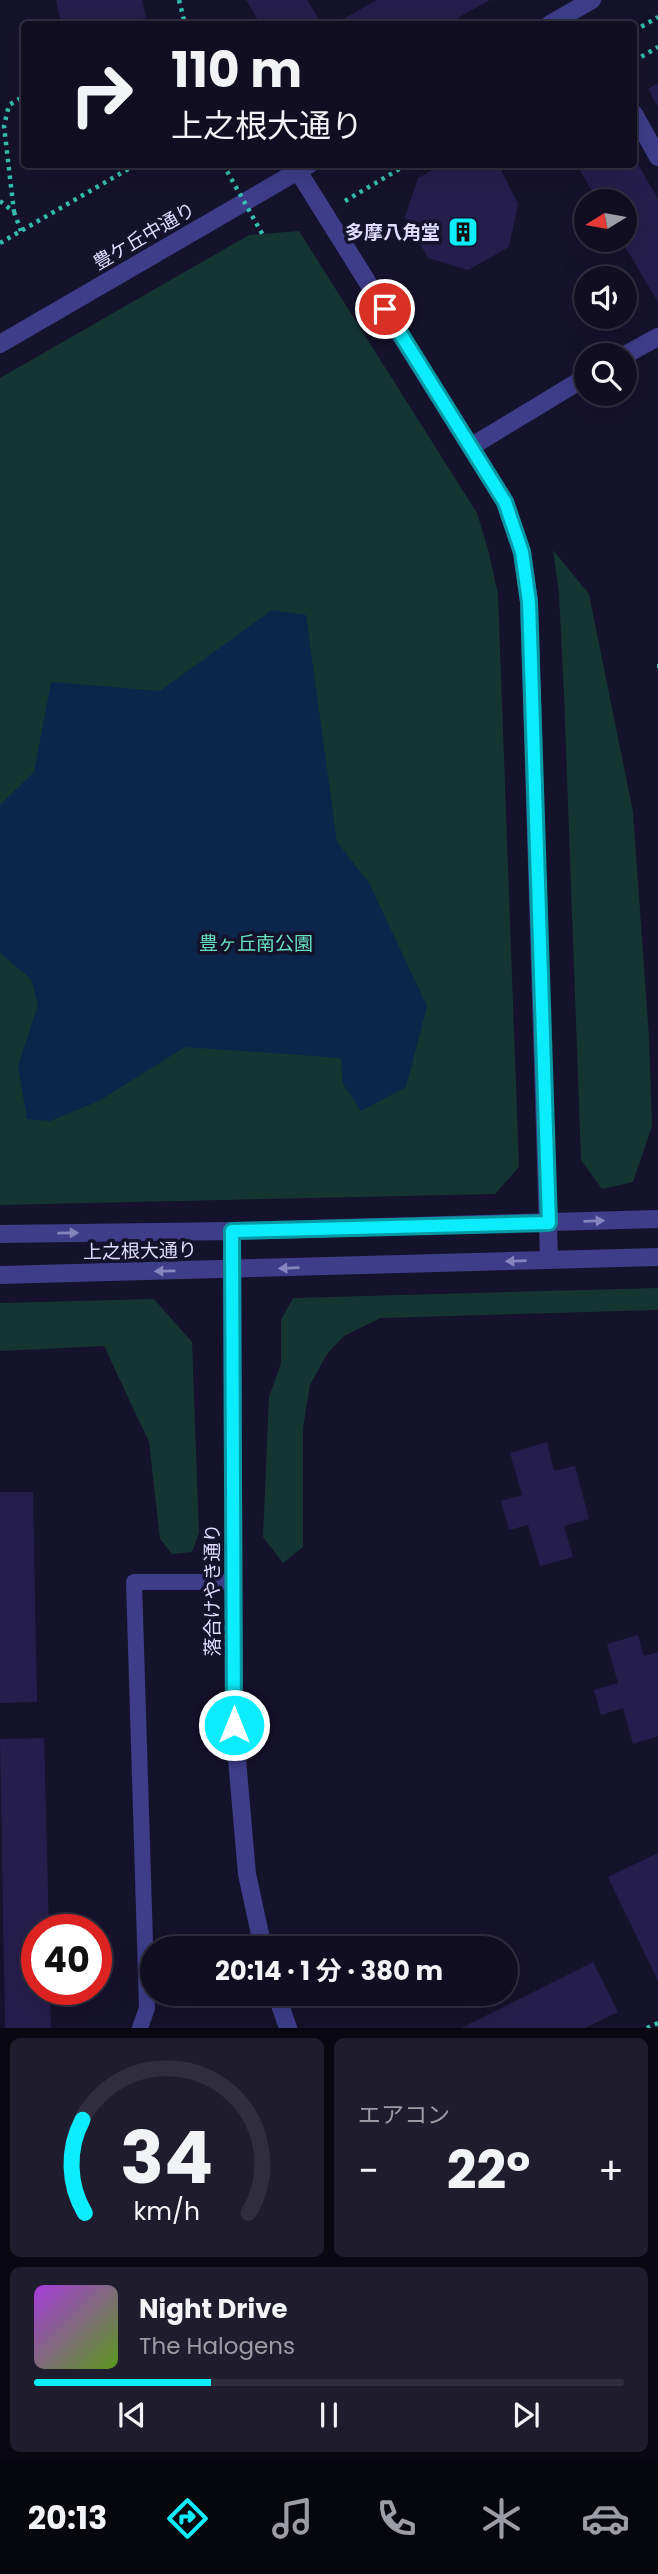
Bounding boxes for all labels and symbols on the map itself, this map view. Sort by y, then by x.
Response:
north arrow [574,189,637,252]
street label: 豊ケ丘中通り [88,196,200,276]
building icon: 多摩八角堂 [446,215,480,249]
place label: 多摩八角堂 [345,219,440,246]
pin [355,279,415,339]
park label: 豊ヶ丘南公園 [199,930,313,957]
one-way arrow [584,1216,606,1227]
one-way arrow [57,1227,79,1239]
street label: 上之根大通り [83,1237,197,1265]
one-way arrow [505,1256,527,1267]
one-way arrow [278,1263,300,1274]
one-way arrow [154,1266,176,1277]
street label: 落合けやき通り [199,1523,226,1657]
position arrow [197,1688,271,1762]
speed limit sign: 40 [21,1914,112,2005]

